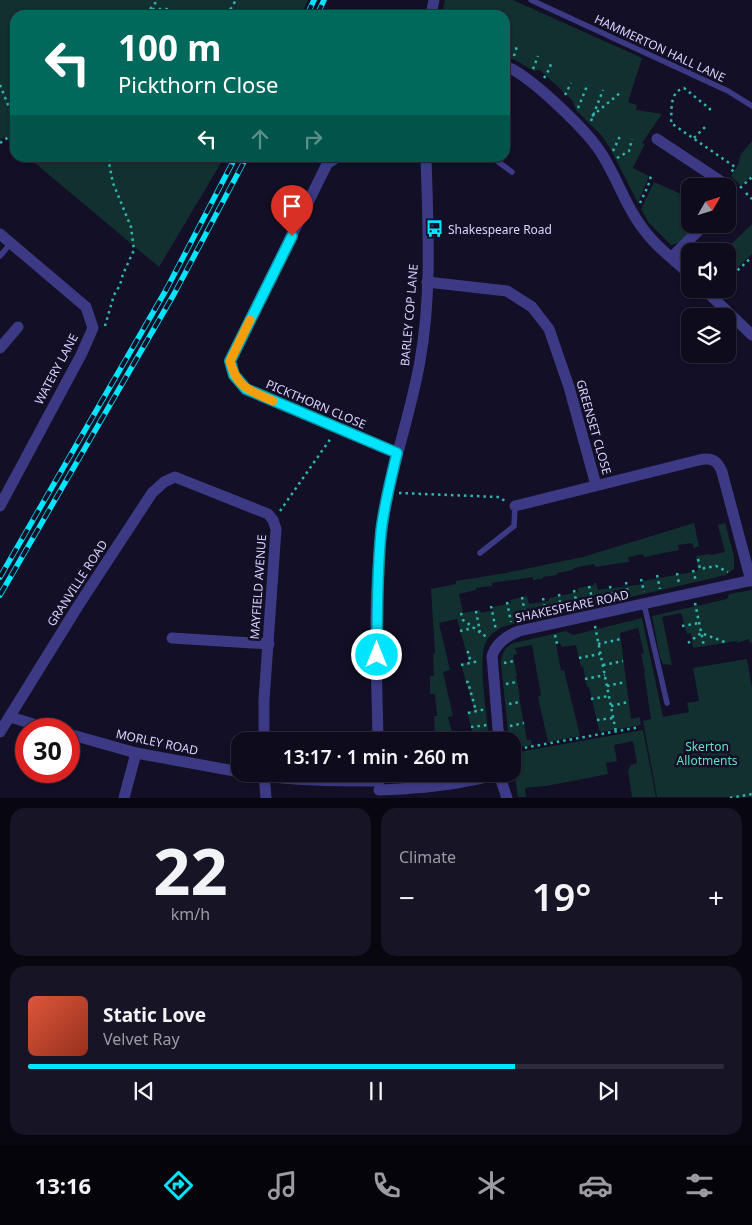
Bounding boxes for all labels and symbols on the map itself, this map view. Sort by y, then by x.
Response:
street label: HAMMERTON HALL LANE [592,10,728,86]
north arrow [681,178,736,232]
pin [271,185,313,236]
bus stop icon: Shakespeare Road [424,219,444,239]
place label: Shakespeare Road [448,221,552,238]
street label: BARLEY COP LANE [396,263,422,367]
street label: WATERY LANE [30,331,82,407]
street label: PICKTHORN CLOSE [263,375,369,433]
street label: GREENSET CLOSE [572,378,616,476]
street label: MAYFIELD AVENUE [246,534,270,640]
street label: GRANVILLE ROAD [43,536,111,629]
street label: SHAKESPEARE ROAD [514,586,631,626]
position arrow [350,628,402,680]
speed limit sign: 30 [15,718,80,783]
street label: MORLEY ROAD [114,725,200,759]
park label: Skerton Allotments [677,738,738,769]

